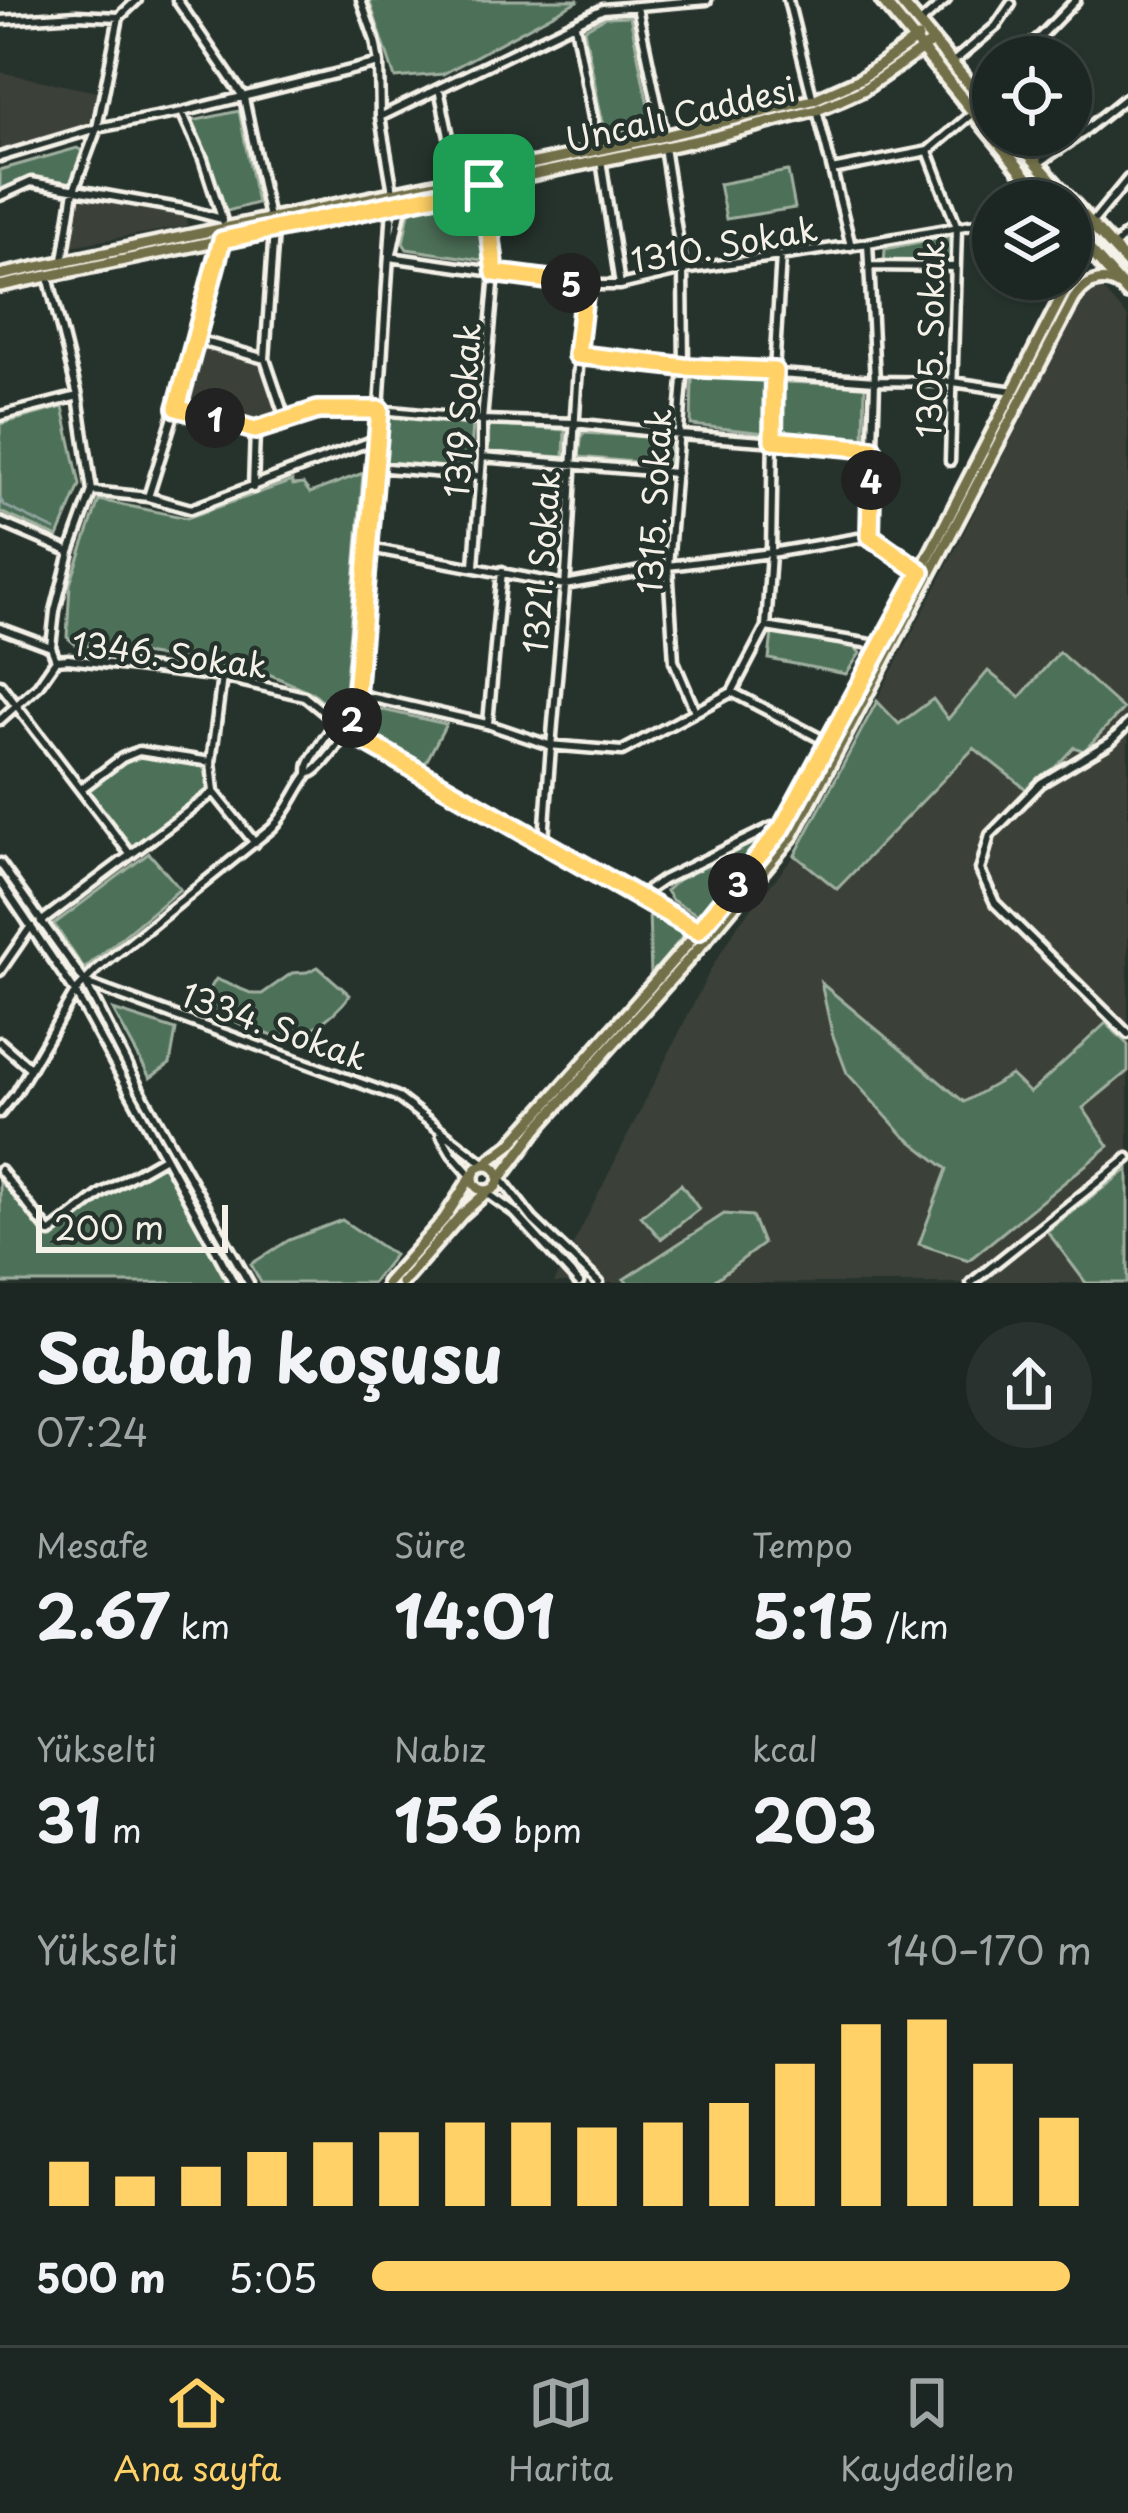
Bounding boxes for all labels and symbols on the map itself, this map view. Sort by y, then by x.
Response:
street label: Uncalı Caddesi [560,62,800,164]
pin [433,134,535,236]
street label: 1310. Sokak [627,202,821,284]
street label: 1305. Sokak [902,240,956,438]
pin: 5 [541,253,601,313]
street label: 1319 Sokak [430,321,492,499]
pin: 1 [185,388,245,448]
street label: 1315. Sokak [623,407,683,595]
pin: 4 [841,450,901,510]
street label: 1321. Sokak [509,469,571,655]
street label: 1346. Sokak [69,616,271,690]
pin: 2 [322,688,382,748]
pin: 3 [708,853,768,913]
street label: 1334. Sokak [175,968,375,1082]
scale bar [36,1199,228,1252]

